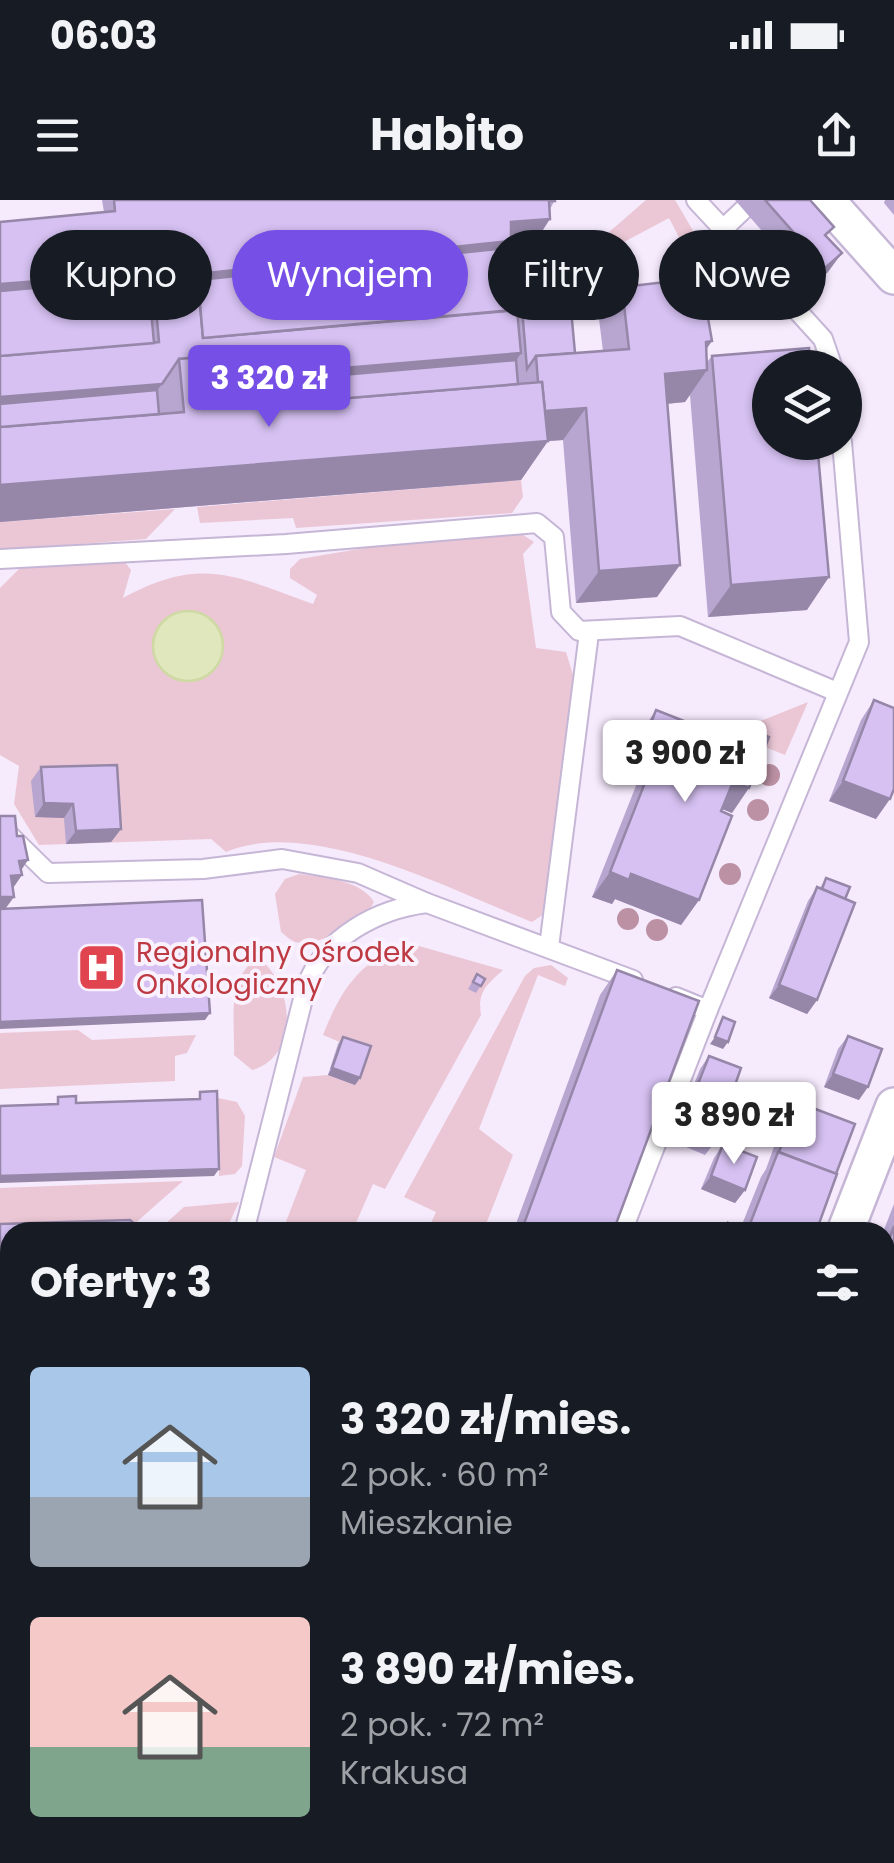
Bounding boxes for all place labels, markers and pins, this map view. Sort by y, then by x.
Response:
pin: 3 320 zł [166,345,372,430]
pin: 3 900 zł [582,720,788,805]
place label: Regionalny Ośrodek Onkologiczny [136,933,415,1004]
hospital icon: Regionalny Ośrodek Onkologiczny [75,942,127,994]
pin: 3 890 zł [631,1082,837,1167]

